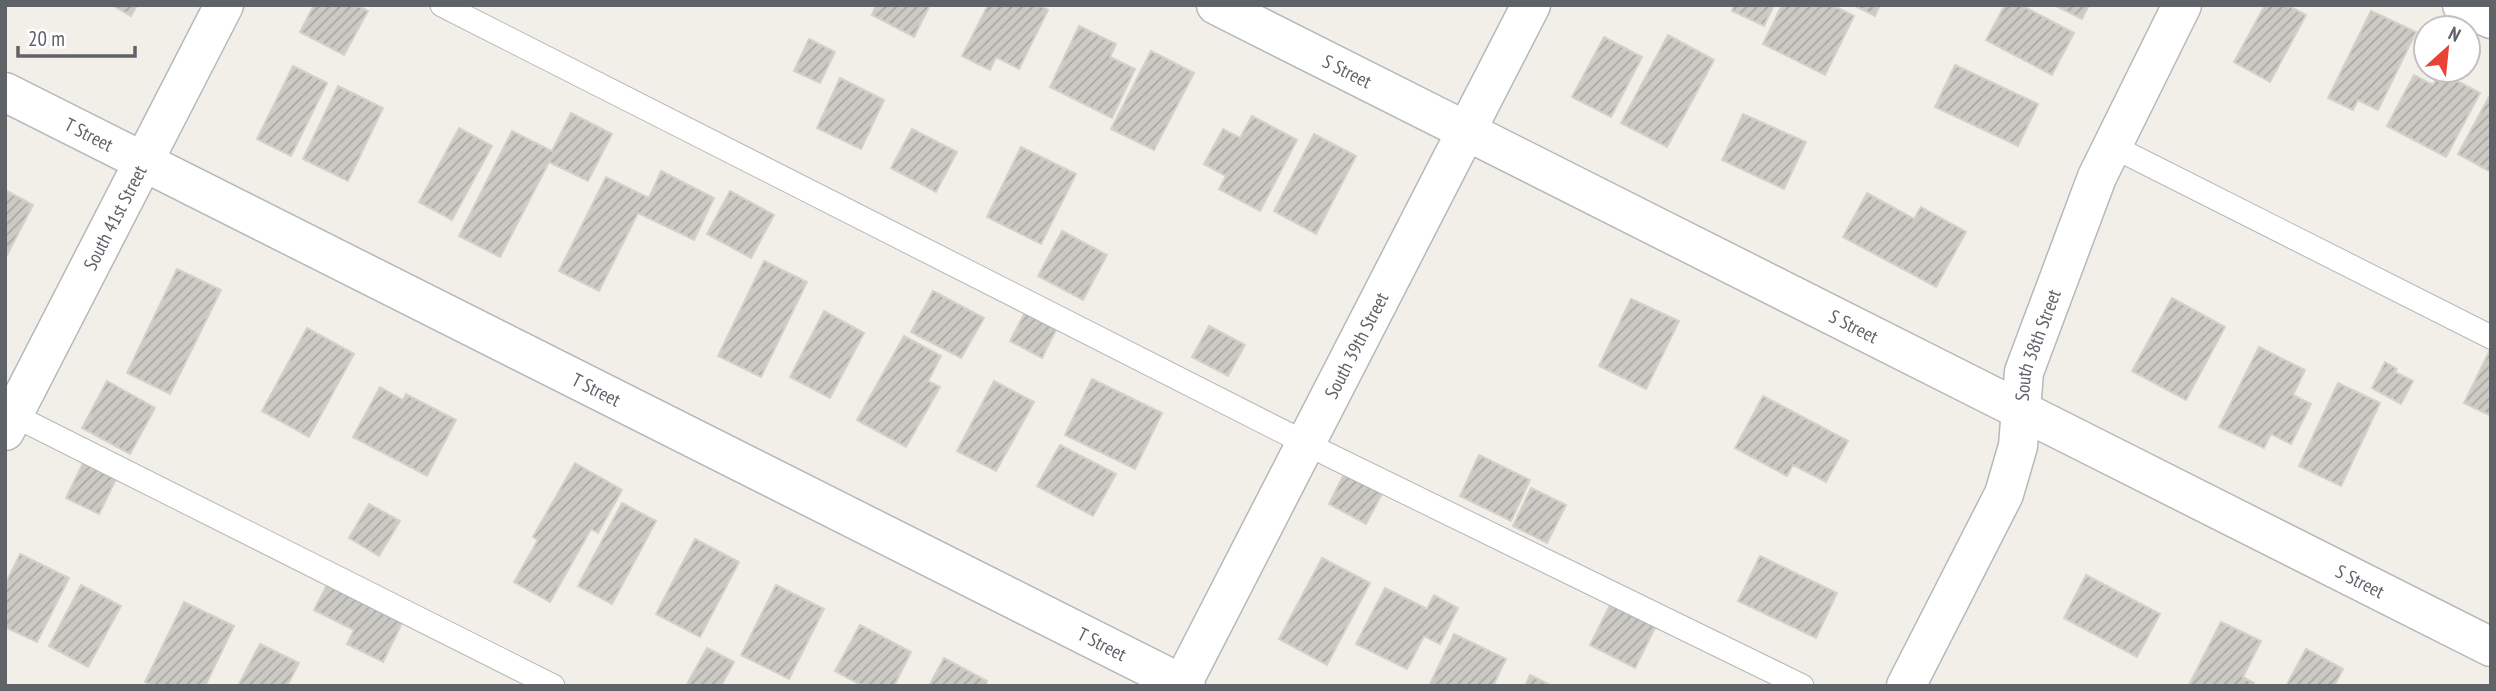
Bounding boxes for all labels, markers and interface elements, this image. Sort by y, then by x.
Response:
scale bar [18,14,135,58]
north arrow [2412,14,2482,84]
text: N [2445,21,2465,47]
text: 20 m [28,25,65,52]
street label: S Street [1319,49,1376,94]
street label: T Street [61,112,118,157]
street label: South 41st Street [78,160,152,274]
street label: South 38th Street [2010,285,2066,402]
street label: South 39th Street [1319,287,1394,403]
street label: S Street [1825,304,1883,349]
street label: T Street [568,367,625,412]
street label: S Street [2332,559,2389,604]
street label: T Street [1074,622,1131,666]

